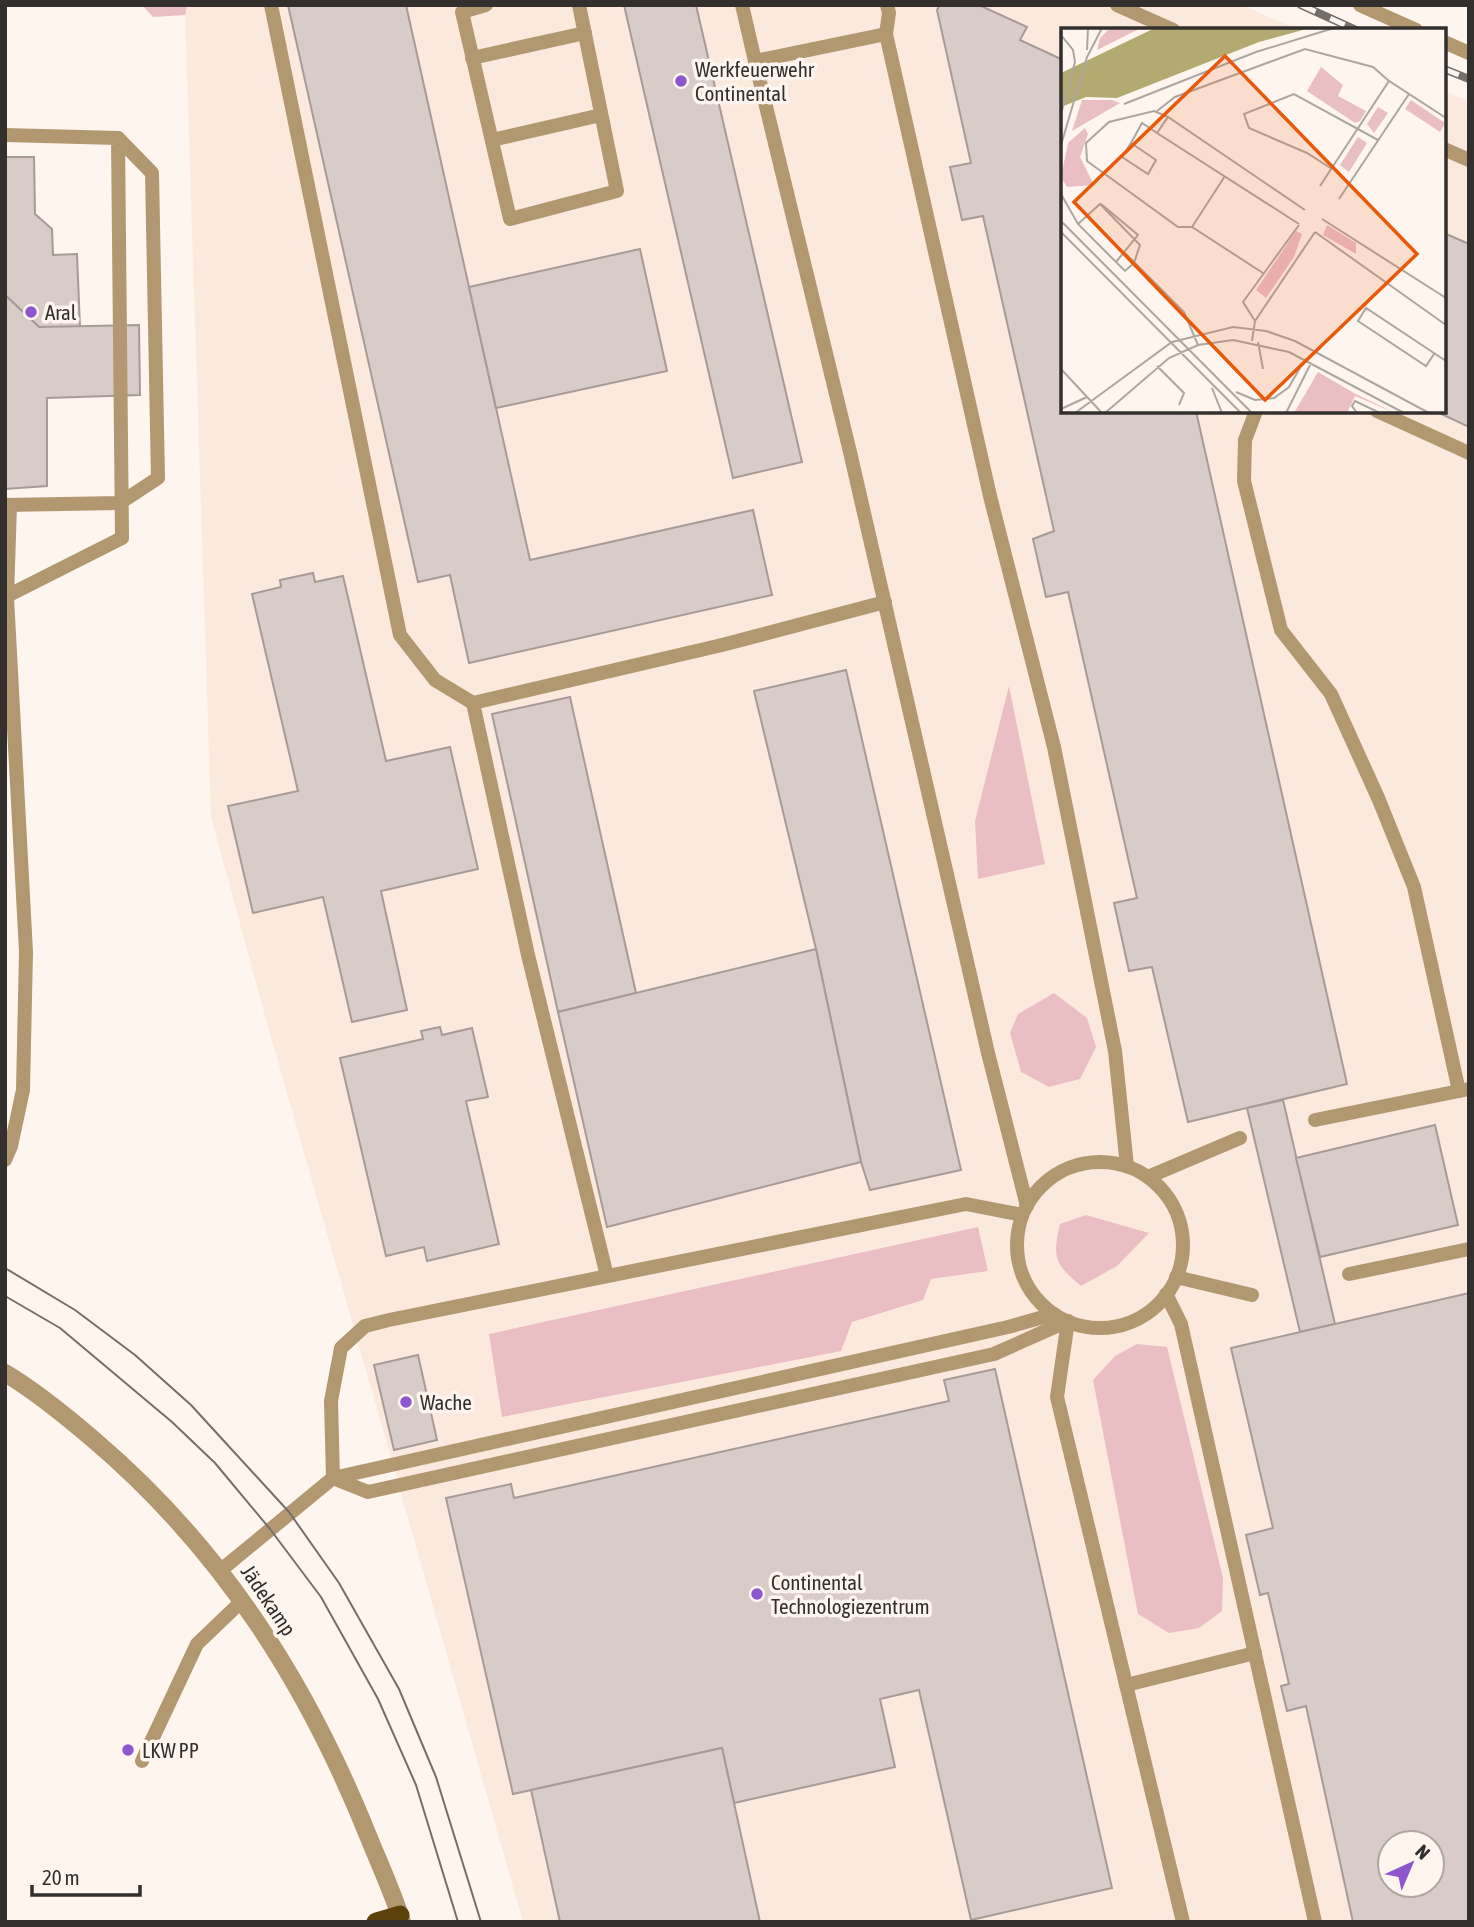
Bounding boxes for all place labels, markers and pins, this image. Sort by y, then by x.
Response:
place label: Werkfeuerwehr Continental [695,57,815,105]
marker: Werkfeuerwehr Continental [673,73,689,89]
place label: Aral [45,300,77,324]
marker: Aral [23,304,39,320]
place label: Wache [420,1390,472,1414]
marker: Wache [398,1394,414,1410]
place label: Continental Technologiezentrum [771,1570,930,1618]
marker: Continental Technologiezentrum [749,1586,765,1602]
place label: LKW PP [142,1738,199,1762]
marker: LKW PP [120,1742,136,1758]

